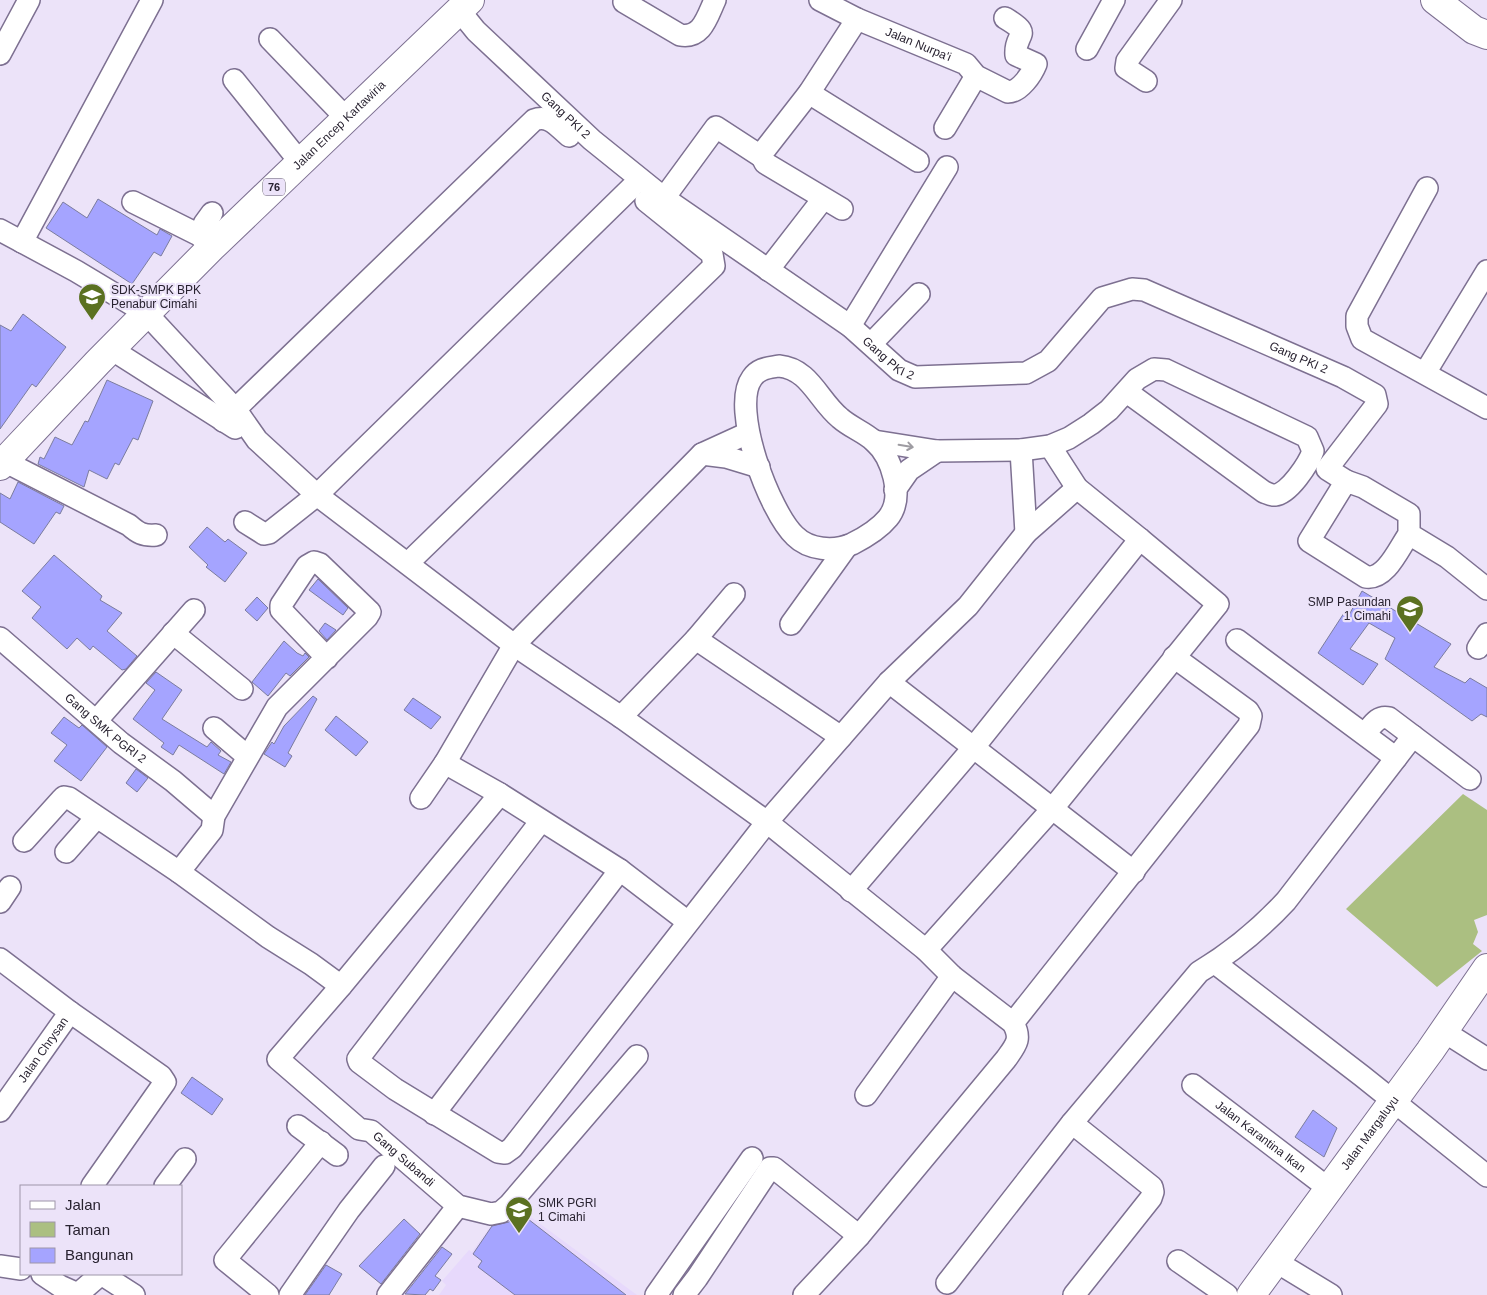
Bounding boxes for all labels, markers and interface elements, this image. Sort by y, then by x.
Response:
street label: Jalan Nurpa'i [883,25,953,64]
street label: Jalan Encep Kartawiria [290,77,389,173]
street label: Gang PKI 2 [538,89,593,142]
road number: 76 [263,178,285,196]
school or university icon: SDK-SMPK BPK Penabur Cimahi [77,282,107,321]
place label: SDK-SMPK BPK Penabur Cimahi [111,283,201,311]
street label: Gang PKI 2 [860,334,917,383]
street label: Gang PKI 2 [1267,339,1330,377]
one-way arrow [897,441,913,451]
school or university icon: SMP Pasundan 1 Cimahi [1395,594,1425,633]
place label: SMP Pasundan 1 Cimahi [1308,595,1391,623]
street label: Gang SMK PGRI 2 [62,691,149,766]
street label: Jalan Chrysan [15,1014,71,1085]
street label: Jalan Margaluyu [1338,1093,1402,1173]
street label: Jalan Karantina Ikan [1213,1098,1308,1175]
street label: Gang Subandi [370,1129,437,1190]
legend [20,1185,182,1275]
school or university icon: SMK PGRI 1 Cimahi [504,1195,534,1234]
text: Jalan [65,1196,101,1213]
place label: SMK PGRI 1 Cimahi [538,1196,597,1224]
text: Taman [65,1221,110,1238]
text: Bangunan [65,1246,133,1263]

